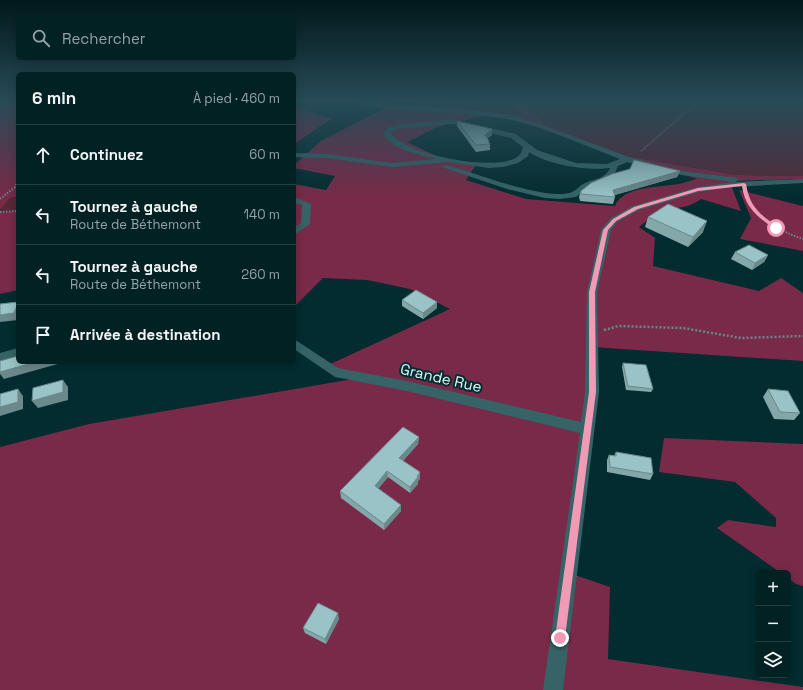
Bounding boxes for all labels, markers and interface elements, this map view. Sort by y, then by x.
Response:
search box [16,16,296,60]
icon: search [30,27,52,49]
text: Rechercher [62,29,145,48]
text: 6 min [32,87,76,109]
text: À pied · 460 m [193,90,280,107]
icon: ahead [32,144,54,166]
text: Continuez [70,145,143,164]
text: 60 m [249,146,280,163]
text: Tournez à gauche [70,197,198,216]
icon: left [32,204,54,226]
text: 140 m [244,206,280,223]
text: Route de Béthemont [70,216,201,233]
route start [767,219,785,237]
text: Tournez à gauche [70,257,198,276]
icon: left [32,264,54,286]
text: 260 m [241,266,280,283]
text: Route de Béthemont [70,276,201,293]
icon: arrive [32,324,54,346]
text: Arrivée à destination [70,325,220,344]
street label: Grande Rue [399,359,484,396]
map controls [755,570,791,678]
button: + [755,570,791,606]
button: − [755,606,791,642]
route end [551,629,569,647]
button: layers [755,642,791,678]

